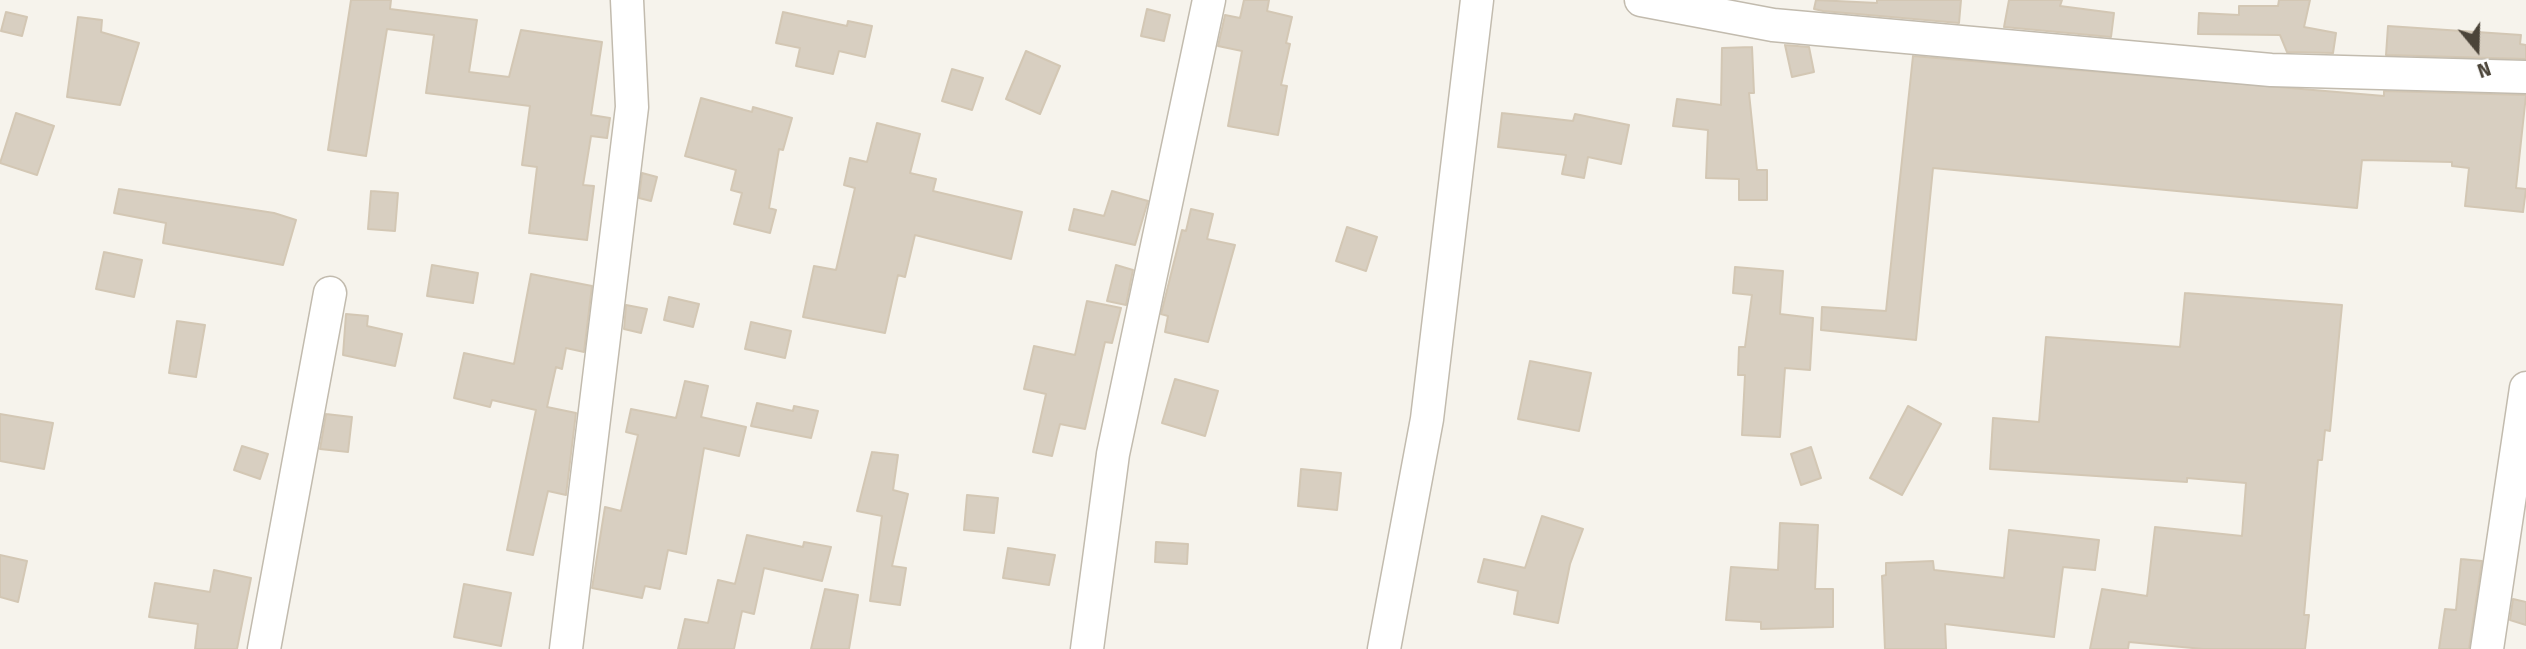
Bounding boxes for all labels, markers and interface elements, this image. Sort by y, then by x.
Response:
north arrow [2442,14,2512,84]
text: N [2474,56,2494,82]

